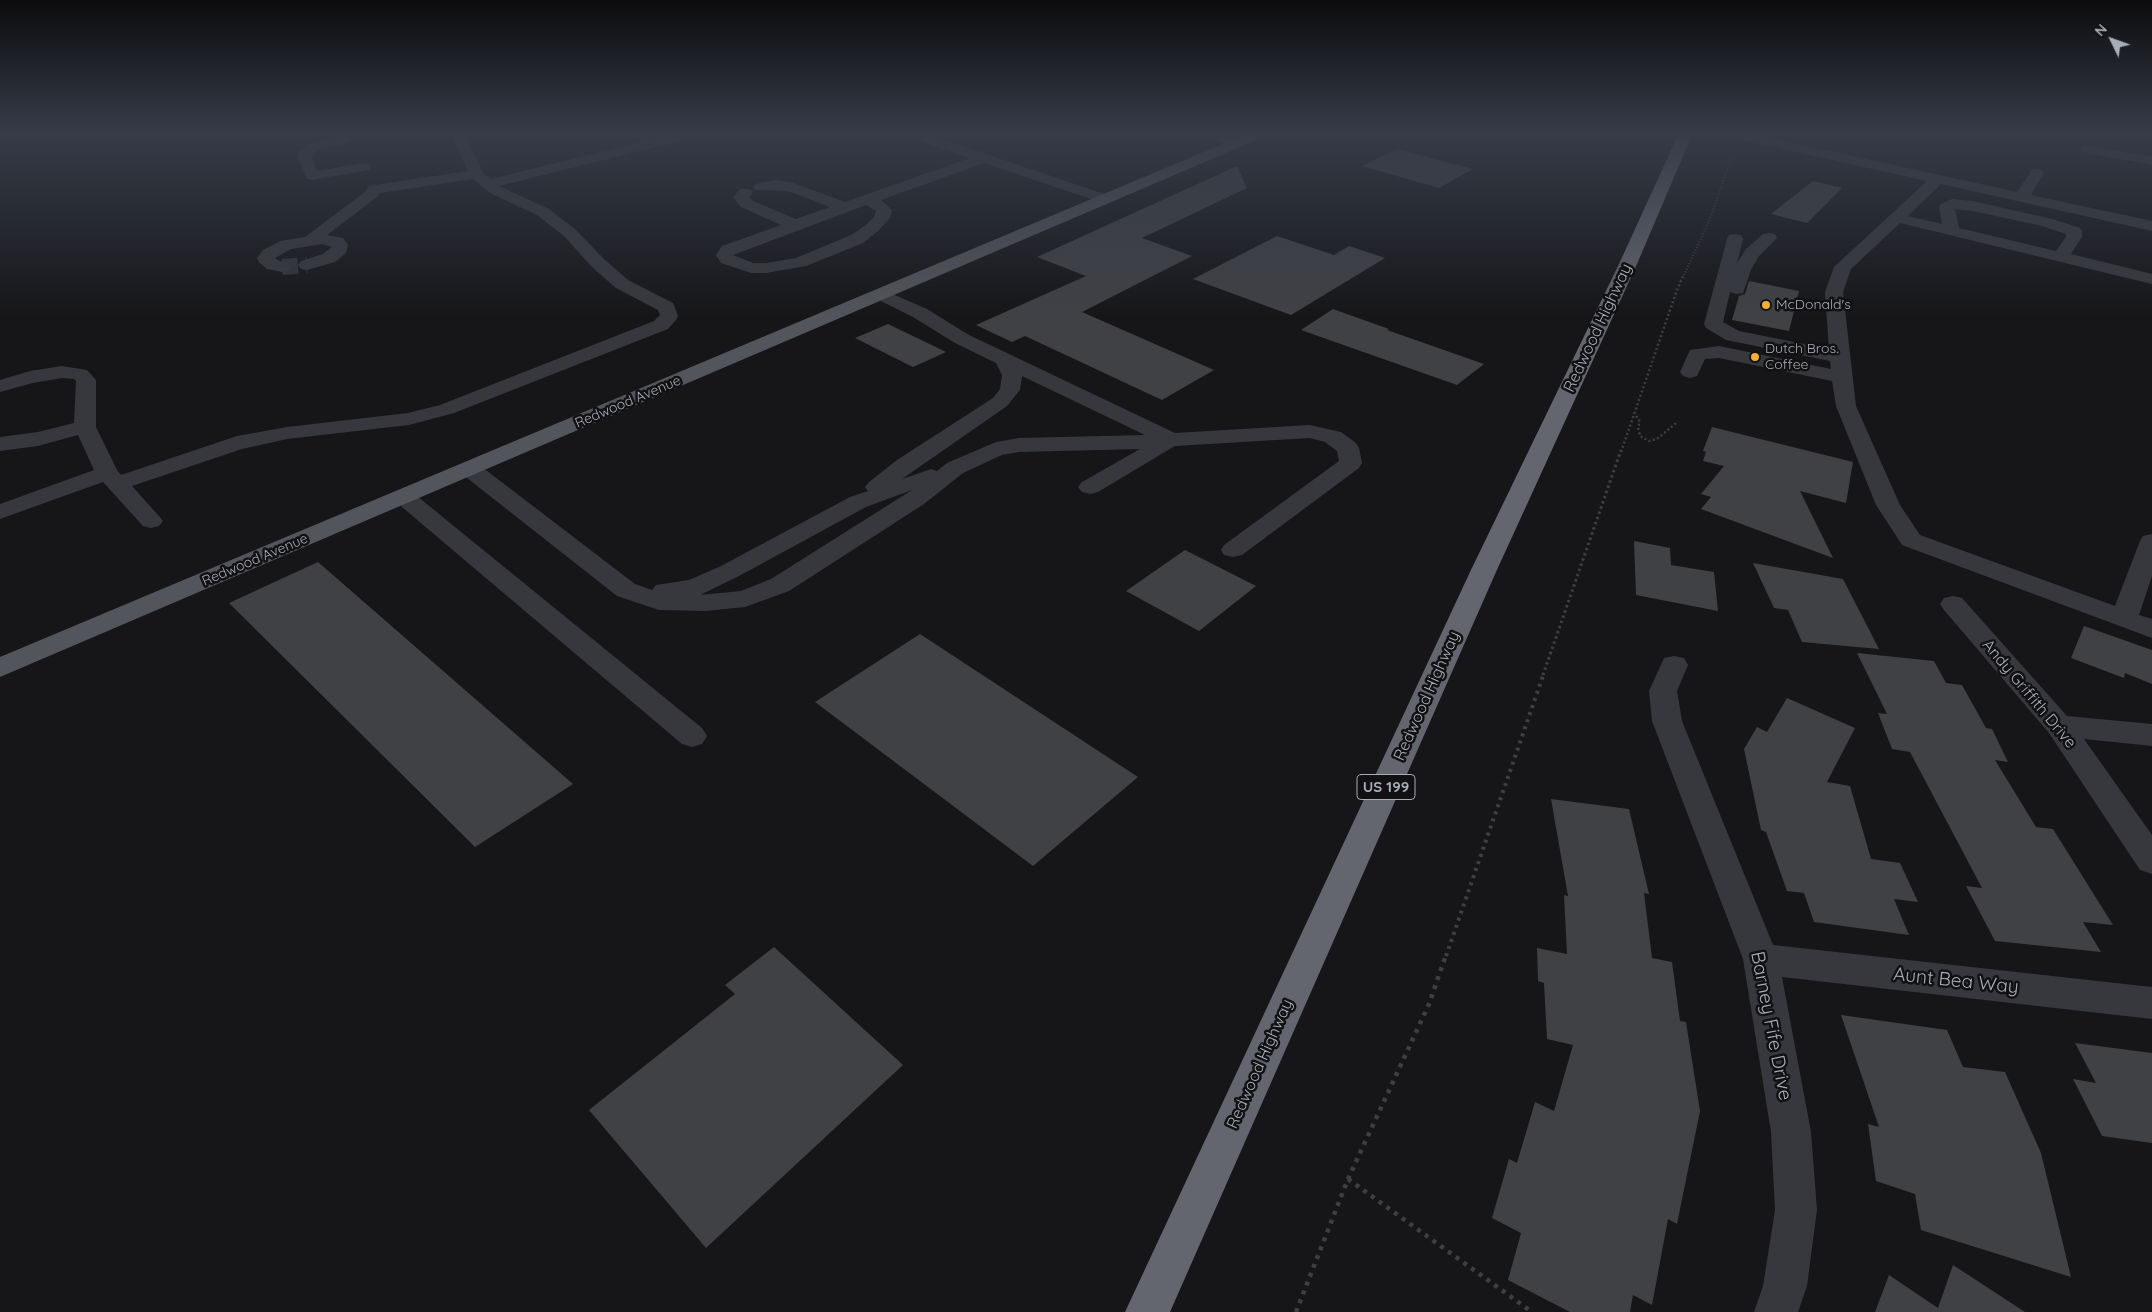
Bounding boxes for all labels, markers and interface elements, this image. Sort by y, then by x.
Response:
north arrow [2087,15,2137,65]
text: N [2091,20,2111,40]
street label: Redwood Highway [1560,261,1636,395]
place label: McDonald's [1776,297,1851,313]
marker: McDonald's [1760,299,1772,311]
place label: Dutch Bros. Coffee [1765,341,1838,374]
marker: Dutch Bros. Coffee [1749,351,1761,363]
street label: Redwood Avenue [573,372,683,432]
street label: Redwood Avenue [200,530,310,590]
street label: Redwood Highway [1390,628,1464,764]
street label: Andy Griffith Drive [1978,636,2080,752]
road number: US 199 [1357,774,1415,800]
street label: Barney Fife Drive [1745,950,1797,1102]
street label: Aunt Bea Way [1892,963,2020,999]
street label: Redwood Highway [1223,996,1297,1132]

